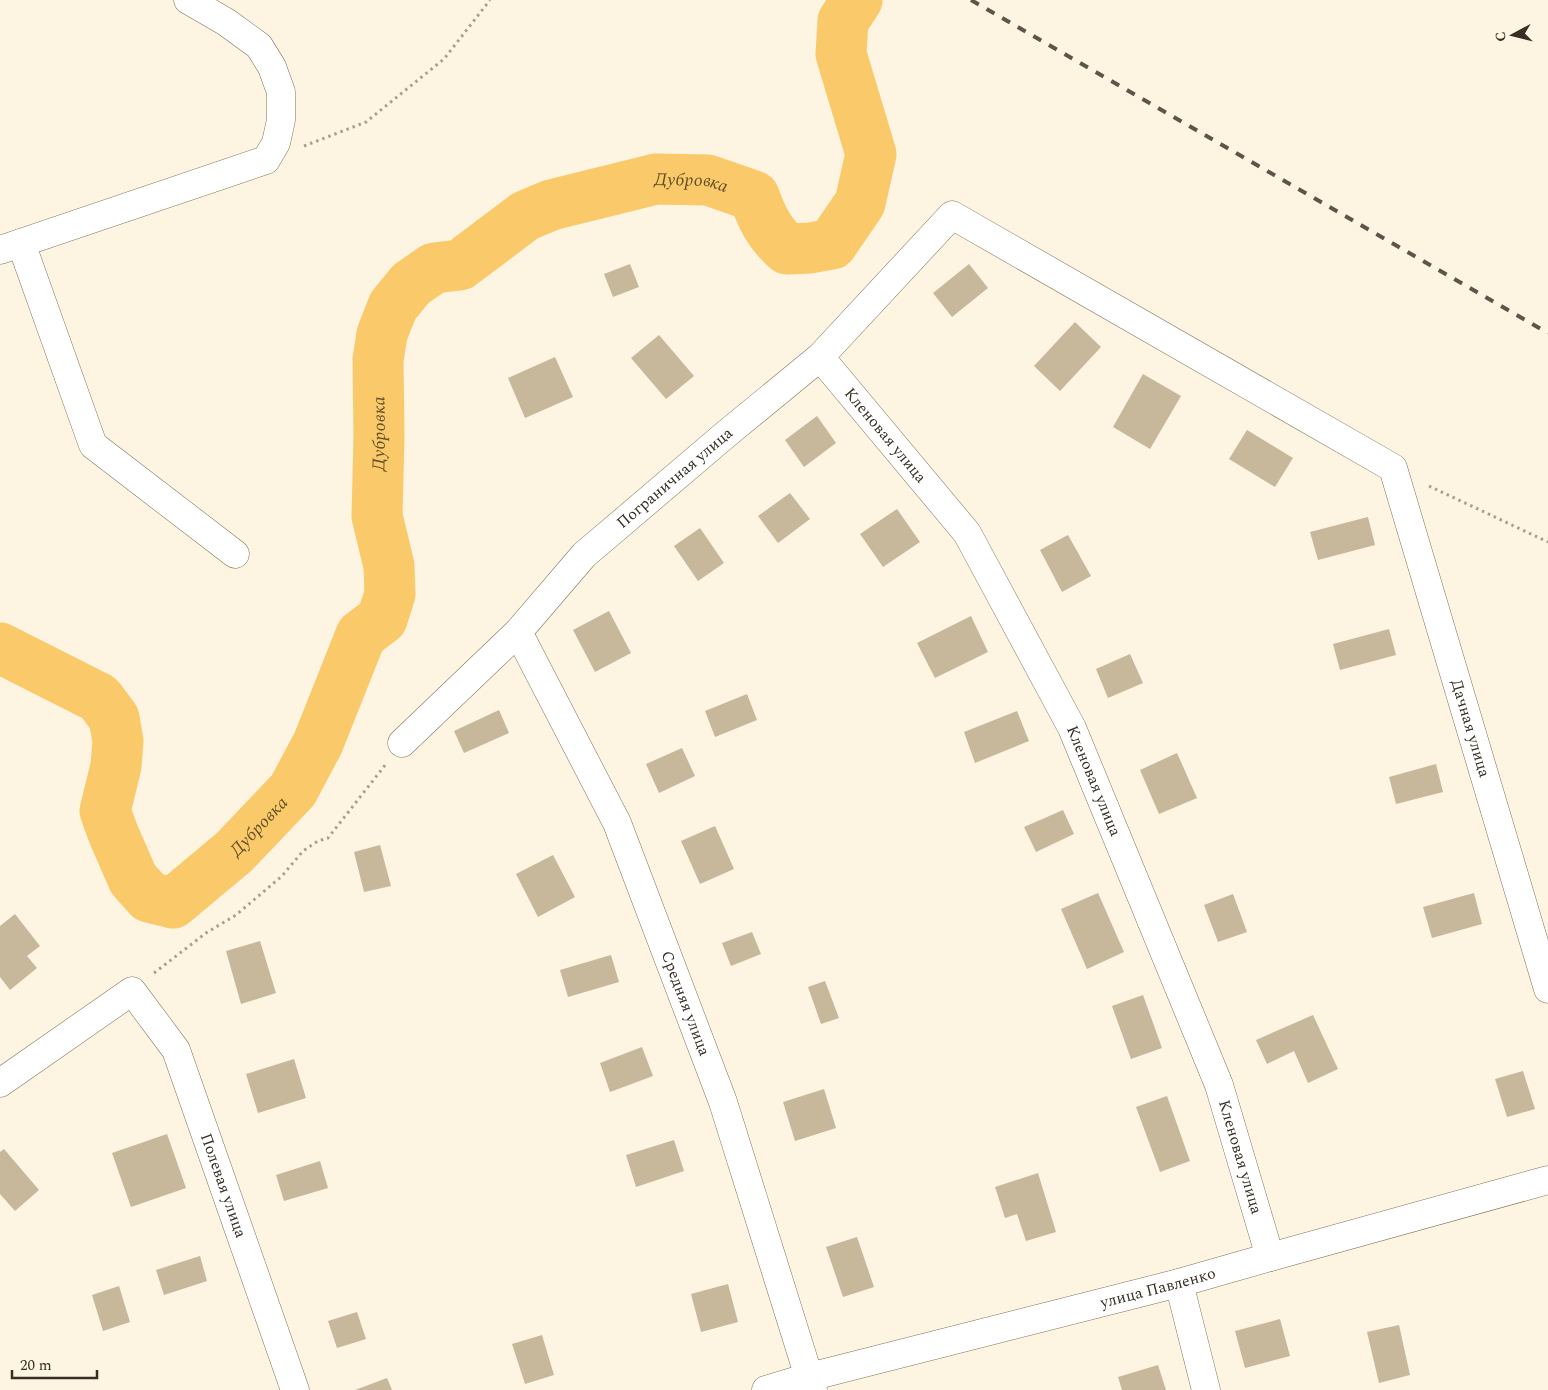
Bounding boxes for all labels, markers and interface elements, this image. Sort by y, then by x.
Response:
north arrow [1488,10,1538,60]
text: С [1490,30,1512,43]
water label: Дубровка [653,165,732,200]
street label: Кленовая улица [838,382,933,488]
water label: Дубровка [365,396,393,472]
street label: Пограничная улица [611,421,738,534]
street label: Дачная улица [1445,676,1496,780]
street label: Кленовая улица [1060,722,1127,840]
water label: Дубровка [222,790,294,863]
street label: Средняя улица [655,947,716,1060]
street label: Кленовая улица [1212,1097,1269,1217]
street label: Полевая улица [194,1130,253,1241]
street label: улица Павленко [1097,1261,1218,1315]
scale bar [12,1348,98,1380]
text: 20 m [20,1354,52,1377]

